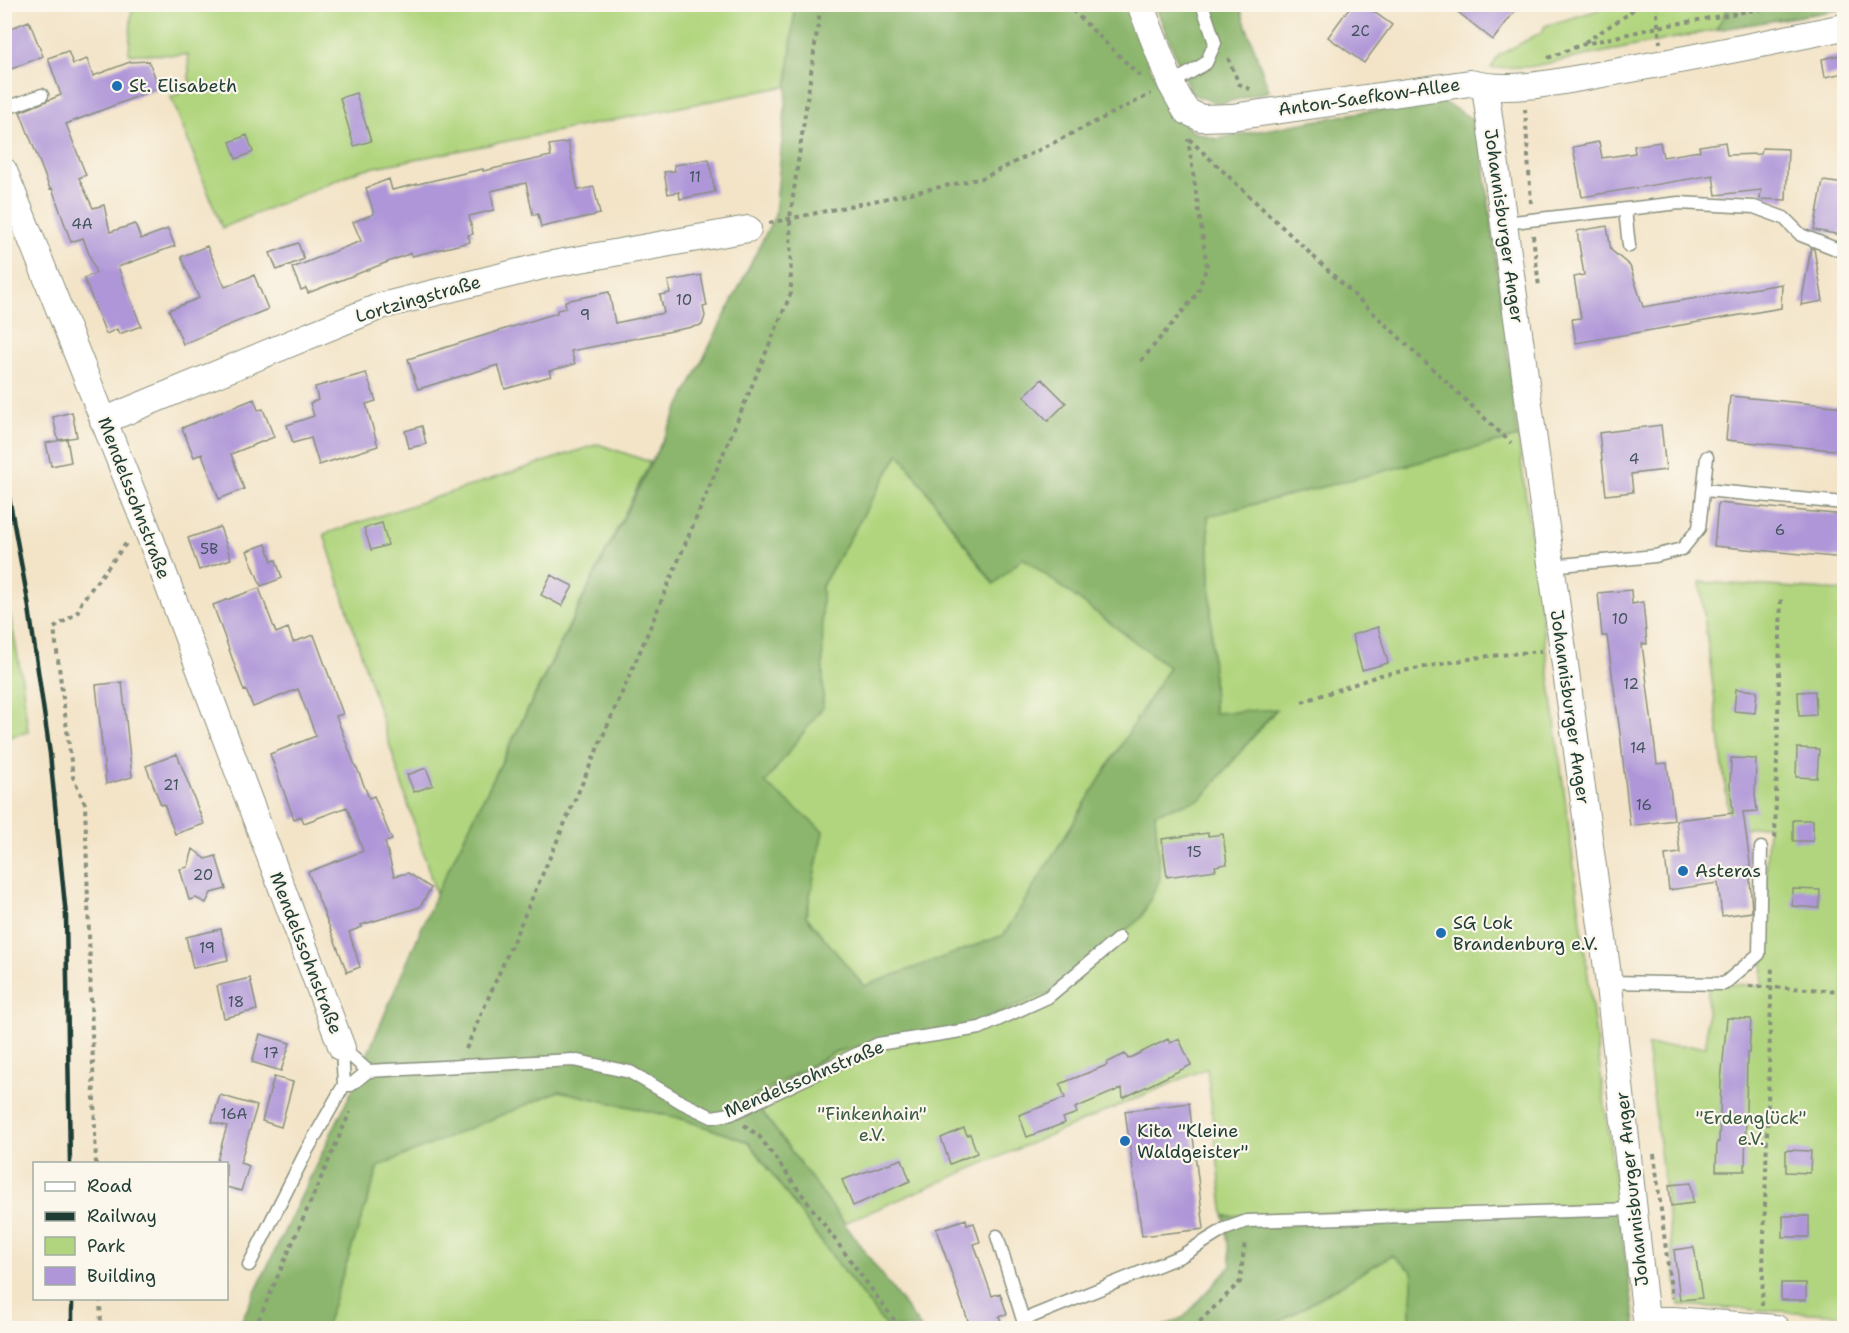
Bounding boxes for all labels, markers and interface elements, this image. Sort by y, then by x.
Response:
house number: 2C [1350,21,1370,41]
street label: Anton-Saefkow-Allee [1276,72,1462,122]
place label: St. Elisabeth [129,74,237,98]
marker: St. Elisabeth [110,79,124,93]
street label: Johannisburger Anger [1478,127,1530,325]
house number: 11 [689,167,701,187]
house number: 4A [71,214,93,234]
street label: Lortzingstraße [352,270,484,328]
house number: 10 [676,290,692,310]
house number: 9 [580,305,590,325]
street label: Mendelssohnstraße [92,414,176,582]
house number: 4 [1629,449,1639,469]
house number: 6 [1775,520,1785,540]
house number: 5B [200,539,218,559]
street label: Johannisburger Anger [1544,608,1596,806]
house number: 10 [1612,609,1628,629]
house number: 12 [1623,674,1639,694]
house number: 14 [1630,738,1646,758]
house number: 21 [163,775,179,795]
house number: 16 [1636,795,1652,815]
house number: 15 [1186,842,1202,862]
place label: Asteras [1695,859,1761,883]
marker: Asteras [1676,864,1690,878]
house number: 20 [193,865,213,885]
street label: Mendelssohnstraße [264,869,348,1037]
place label: SG Lok Brandenburg e.V. [1453,911,1598,956]
marker: SG Lok Brandenburg e.V. [1434,926,1448,940]
house number: 19 [199,938,215,958]
house number: 18 [228,992,244,1012]
street label: Mendelssohnstraße [720,1034,888,1124]
house number: 17 [263,1043,279,1063]
street label: Johannisburger Anger [1610,1090,1654,1288]
park label: "Finkenhain" e.V. [817,1102,927,1147]
house number: 16A [221,1104,248,1124]
park label: "Erdenglück" e.V. [1695,1106,1807,1151]
place label: Kita "Kleine Waldgeister" [1137,1119,1249,1164]
marker: Kita "Kleine Waldgeister" [1118,1134,1132,1148]
legend [33,1162,228,1300]
text: Road [87,1174,132,1198]
text: Railway [87,1204,157,1228]
text: Park [87,1234,126,1258]
text: Building [87,1264,156,1288]

